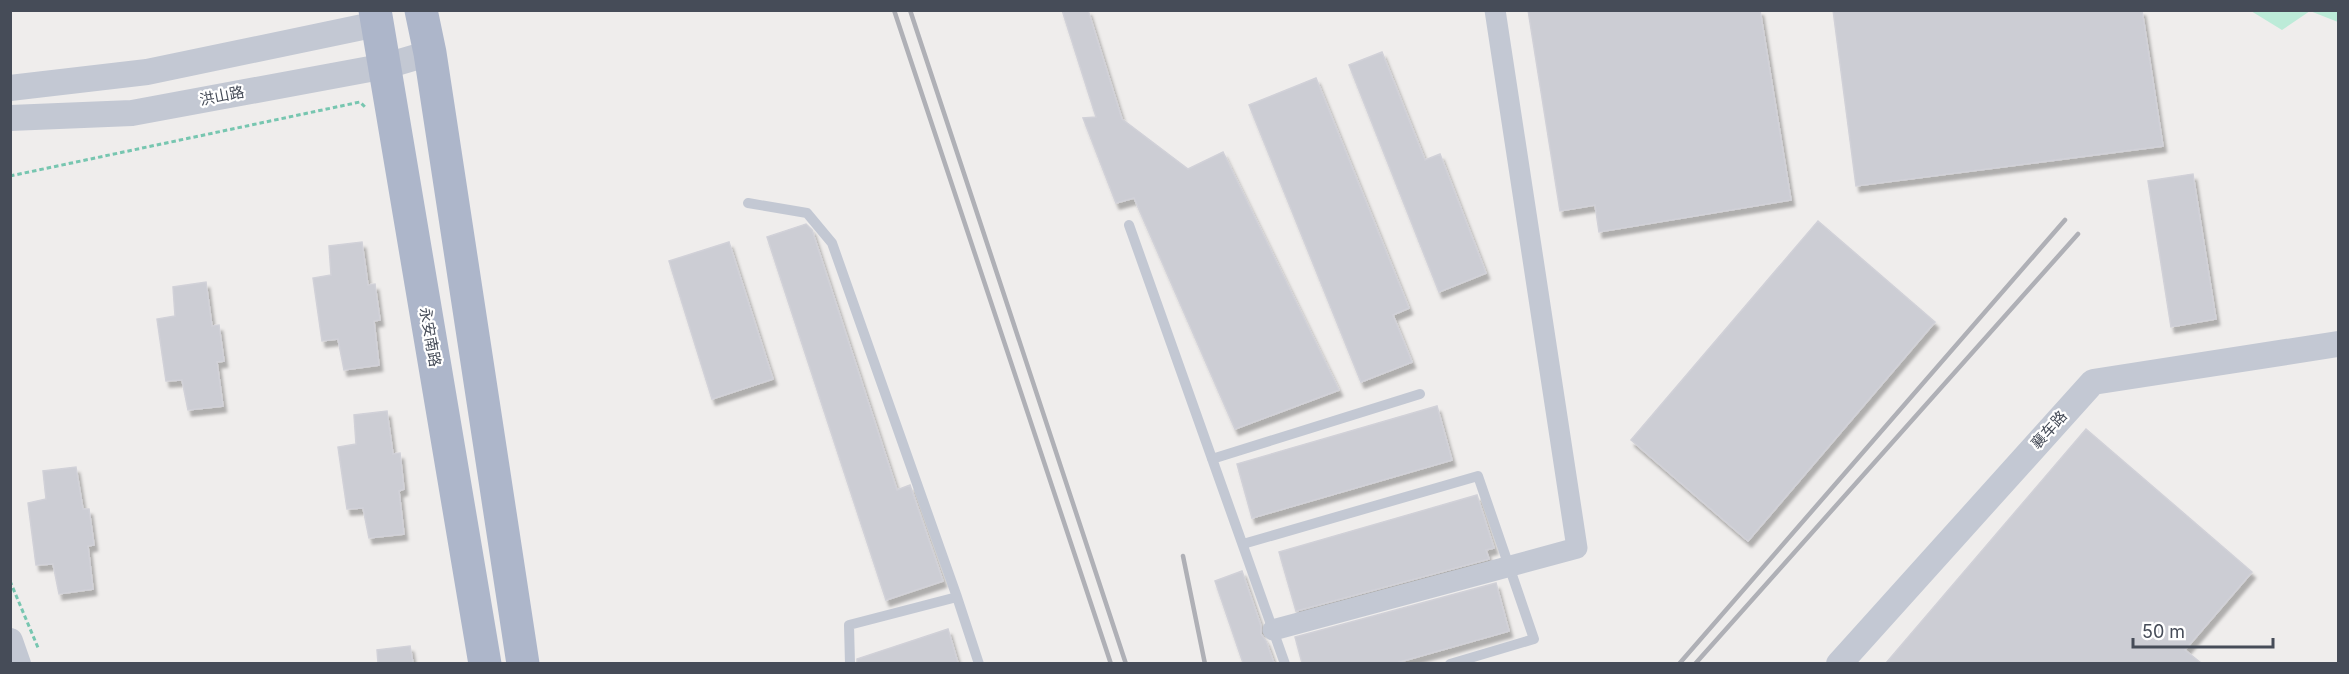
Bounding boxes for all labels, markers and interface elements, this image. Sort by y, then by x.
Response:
street label: 洪山路 [198,82,246,109]
street label: 永安南路 [416,306,445,368]
street label: 襄车路 [2027,407,2071,453]
scale bar [2133,611,2272,649]
text: 50 m [2142,621,2185,642]

